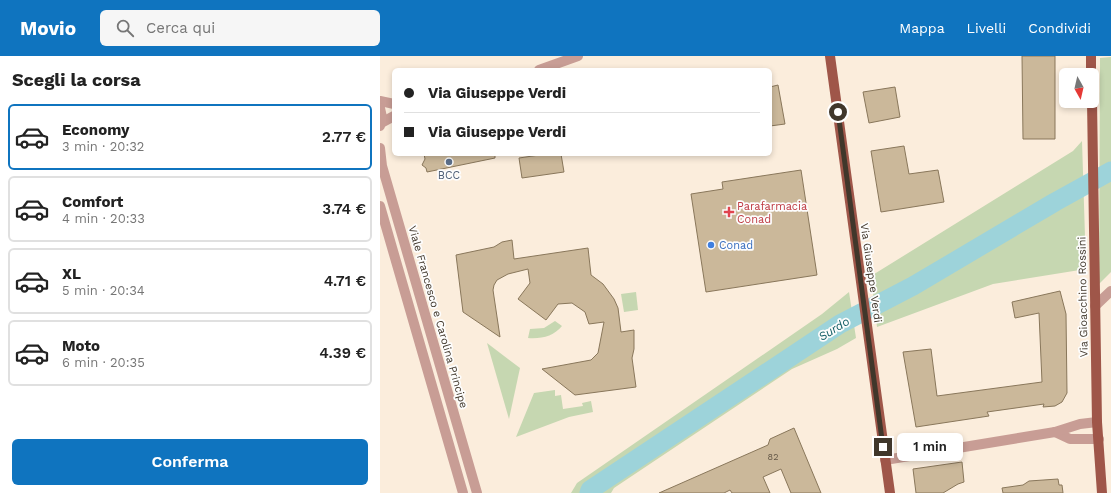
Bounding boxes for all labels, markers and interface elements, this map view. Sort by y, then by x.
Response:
search box [100,10,380,46]
text: Movio [20,17,76,40]
icon: search [114,17,136,39]
text: Cerca qui [146,19,215,37]
text: Mappa [899,20,945,36]
text: Livelli [967,20,1006,36]
text: Condividi [1028,20,1091,36]
north arrow [1059,68,1099,108]
map controls [1059,68,1099,108]
text: Scegli la corsa [12,69,141,90]
text: Via Giuseppe Verdi [428,84,566,102]
route start [829,103,847,121]
icon: car [14,119,50,155]
text: Economy [62,121,129,139]
text: Via Giuseppe Verdi [428,123,566,141]
text: 2.77 € [322,128,366,146]
text: 3 min · 20:32 [62,139,144,154]
marker: BCC [444,157,454,167]
place label: BCC [438,169,461,182]
icon: car [14,191,50,227]
text: Comfort [62,193,123,211]
text: 3.74 € [322,200,366,218]
place label: Parafarmacia Conad [737,200,807,226]
marker: Parafarmacia Conad [724,207,734,217]
text: 4 min · 20:33 [62,211,145,226]
street label: Via Giuseppe Verdi [858,222,884,324]
street label: Viale Francesco e Carolina Principe [406,224,470,410]
street label: Via Gioacchino Rossini [1075,236,1091,357]
place label: Conad [719,239,753,252]
marker: Conad [706,240,716,250]
icon: car [14,263,50,299]
text: XL [62,265,81,283]
text: 4.71 € [324,272,366,290]
text: 5 min · 20:34 [62,283,145,298]
water label: Surdo [816,314,852,344]
icon: car [14,335,50,371]
text: Moto [62,337,100,355]
text: 4.39 € [319,344,366,362]
text: 6 min · 20:35 [62,355,145,370]
callout: 1 min [897,433,963,461]
route end [874,438,892,456]
button: Conferma [12,439,368,485]
text: 1 min [913,439,947,454]
house number: 82 [768,452,778,462]

